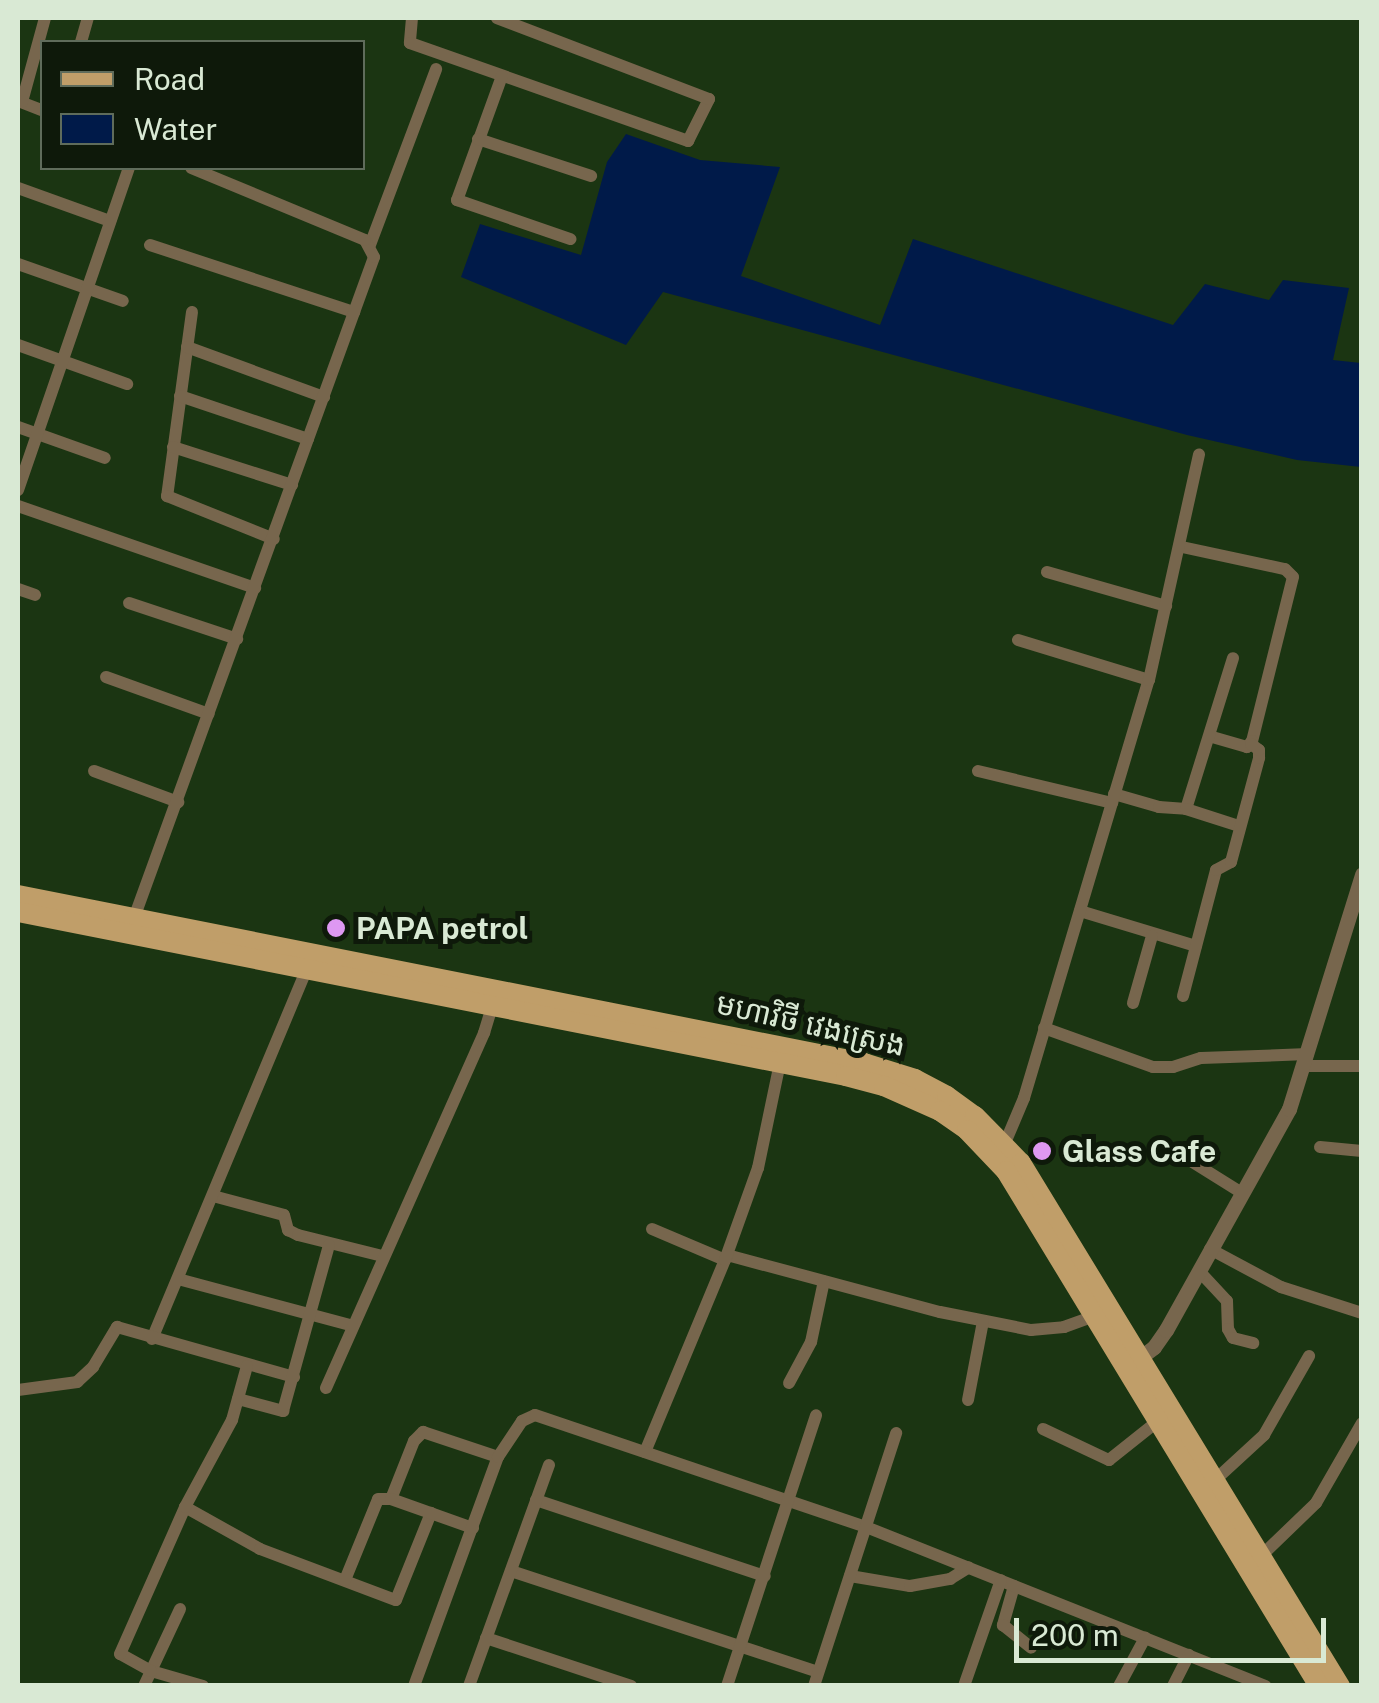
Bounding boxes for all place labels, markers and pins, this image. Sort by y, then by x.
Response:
place label: PAPA petrol [356,910,528,946]
marker: PAPA petrol [325,917,347,939]
place label: Glass Cafe [1062,1133,1217,1169]
marker: Glass Cafe [1031,1140,1053,1162]

